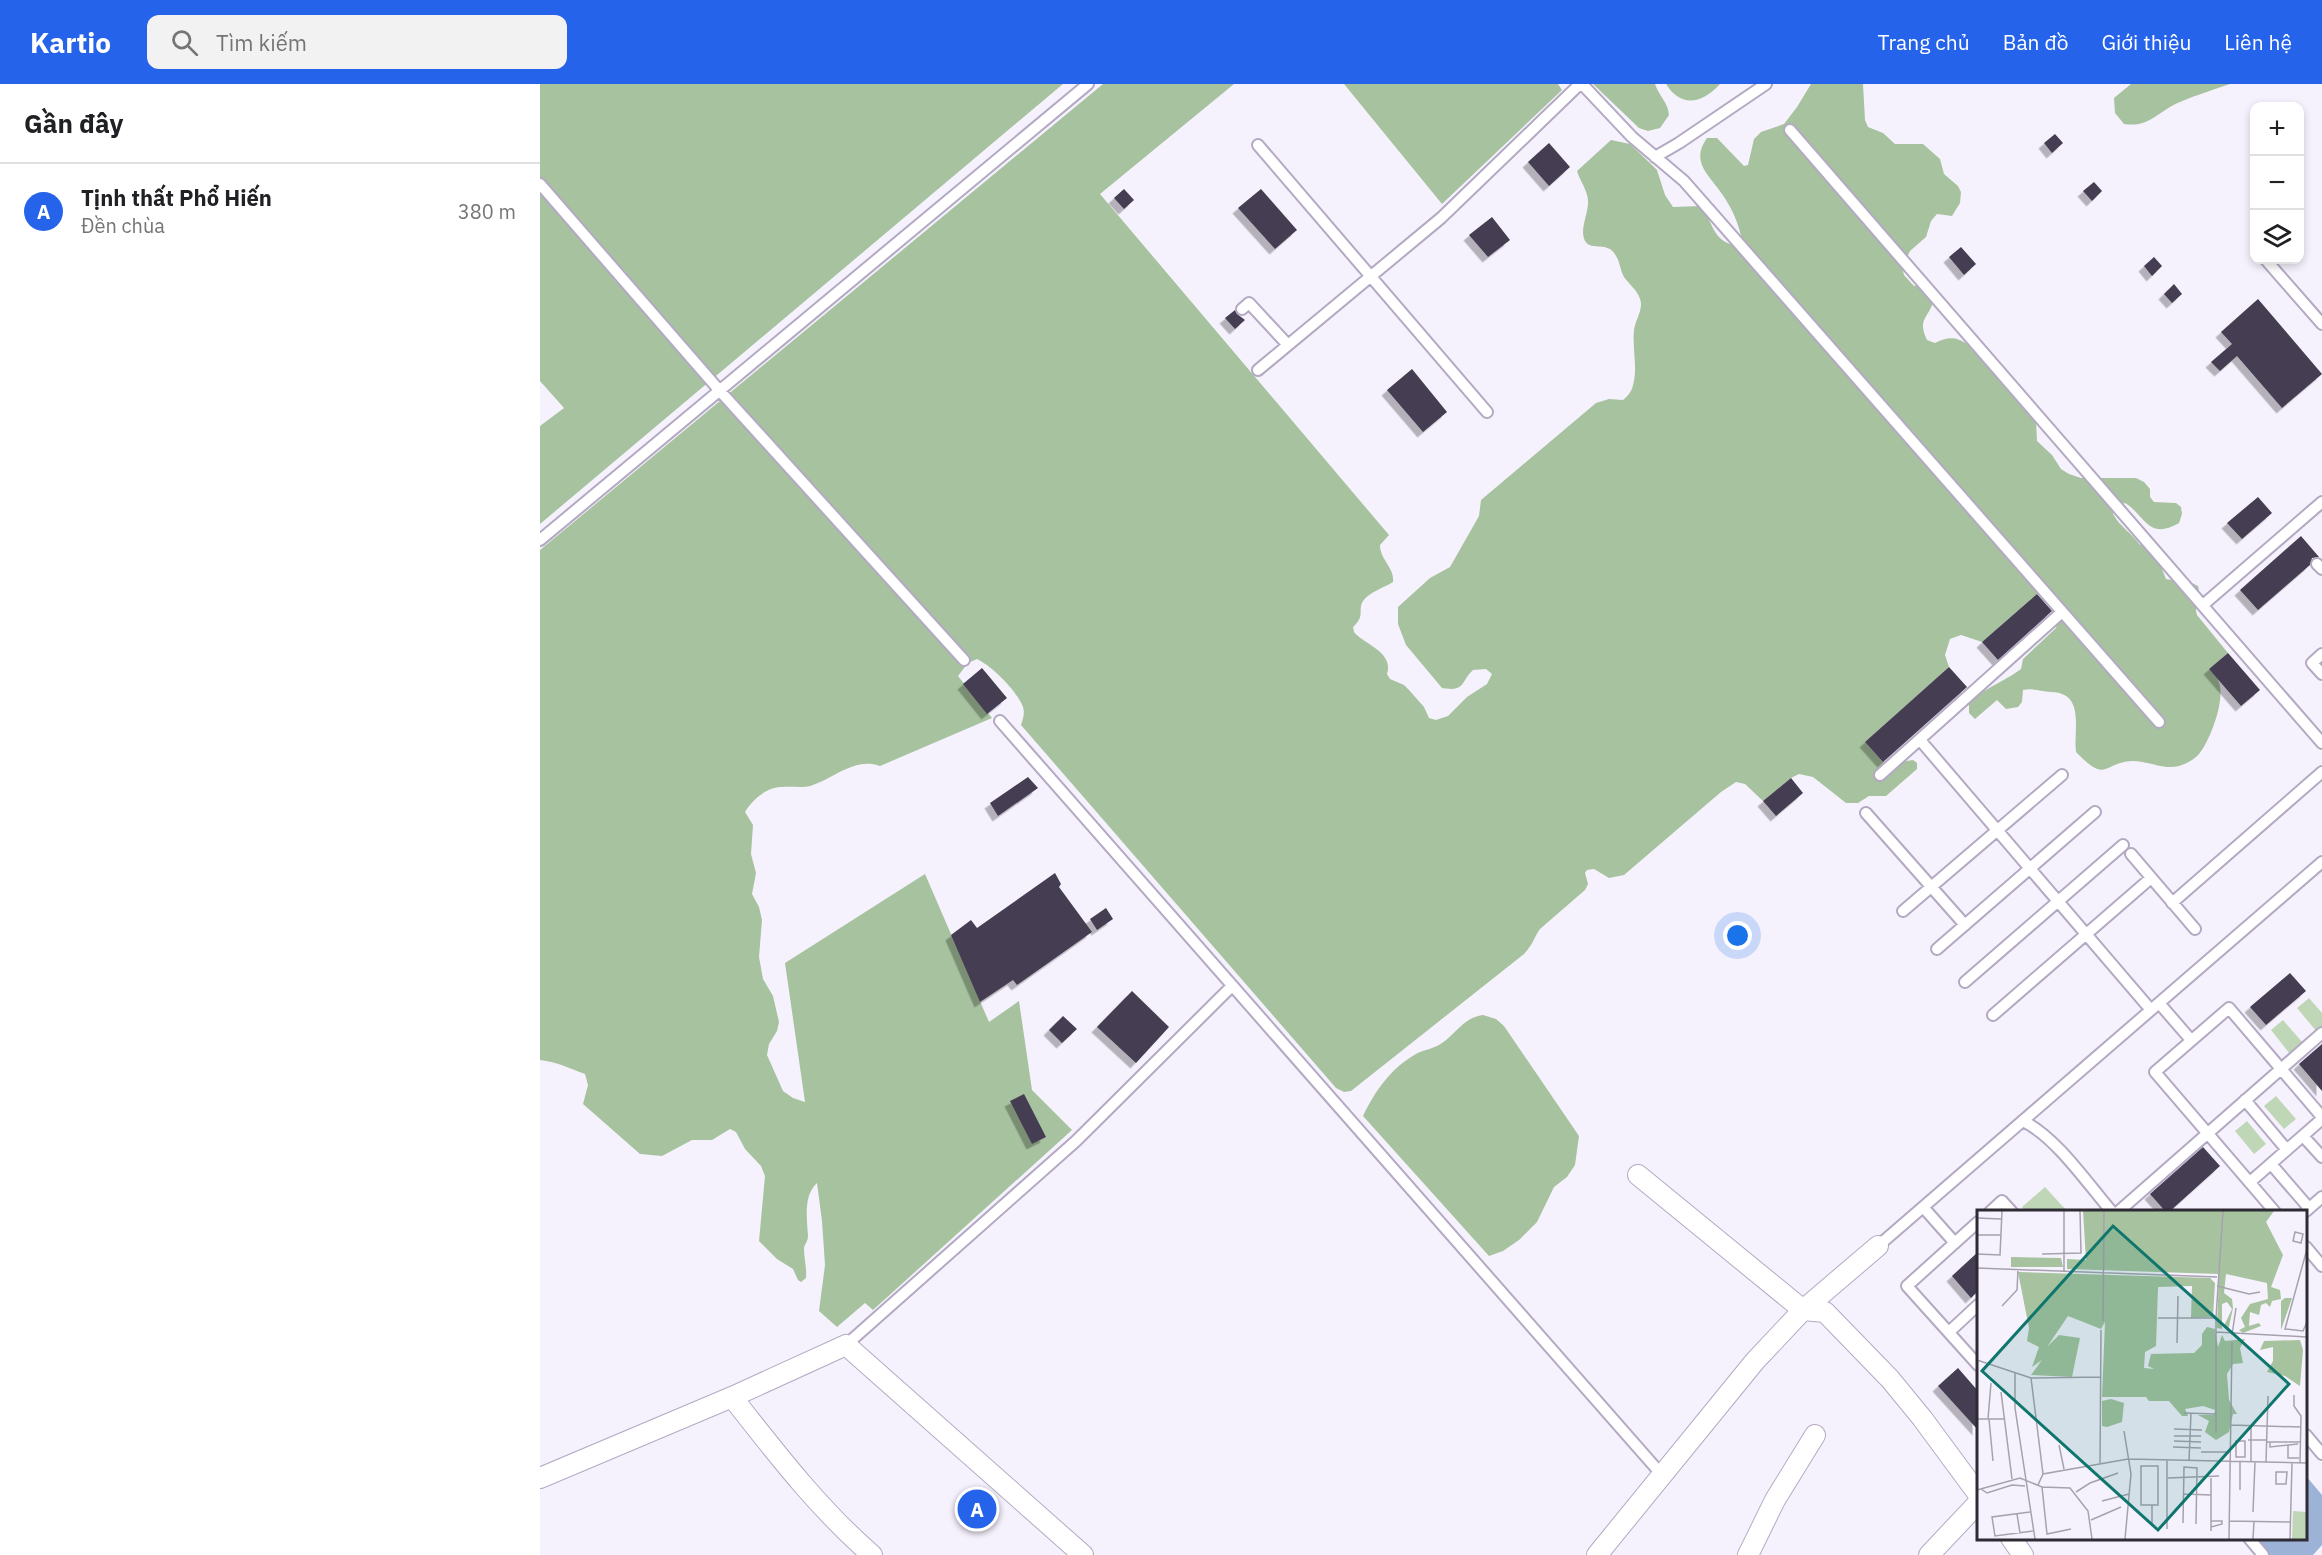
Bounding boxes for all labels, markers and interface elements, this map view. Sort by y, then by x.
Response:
search box [147,15,567,69]
text: Kartio [30,24,111,61]
icon: search [168,26,201,59]
text: Tìm kiếm [216,28,307,57]
text: Trang chủ [1877,28,1970,56]
text: Bản đồ [2003,28,2069,56]
text: Giới thiệu [2102,28,2191,56]
text: Liên hệ [2224,28,2292,56]
map controls [2250,102,2304,264]
button: + [2250,102,2304,156]
text: Gần đây [24,106,123,140]
button: − [2250,156,2304,210]
text: Tịnh thất Phổ Hiến [81,183,272,212]
text: A [37,198,50,225]
text: 380 m [458,198,516,225]
button: layers [2250,210,2304,264]
text: Đền chùa [81,212,165,239]
your location [1723,921,1752,950]
inset map [1977,1210,2307,1540]
pin: A [958,1486,996,1532]

